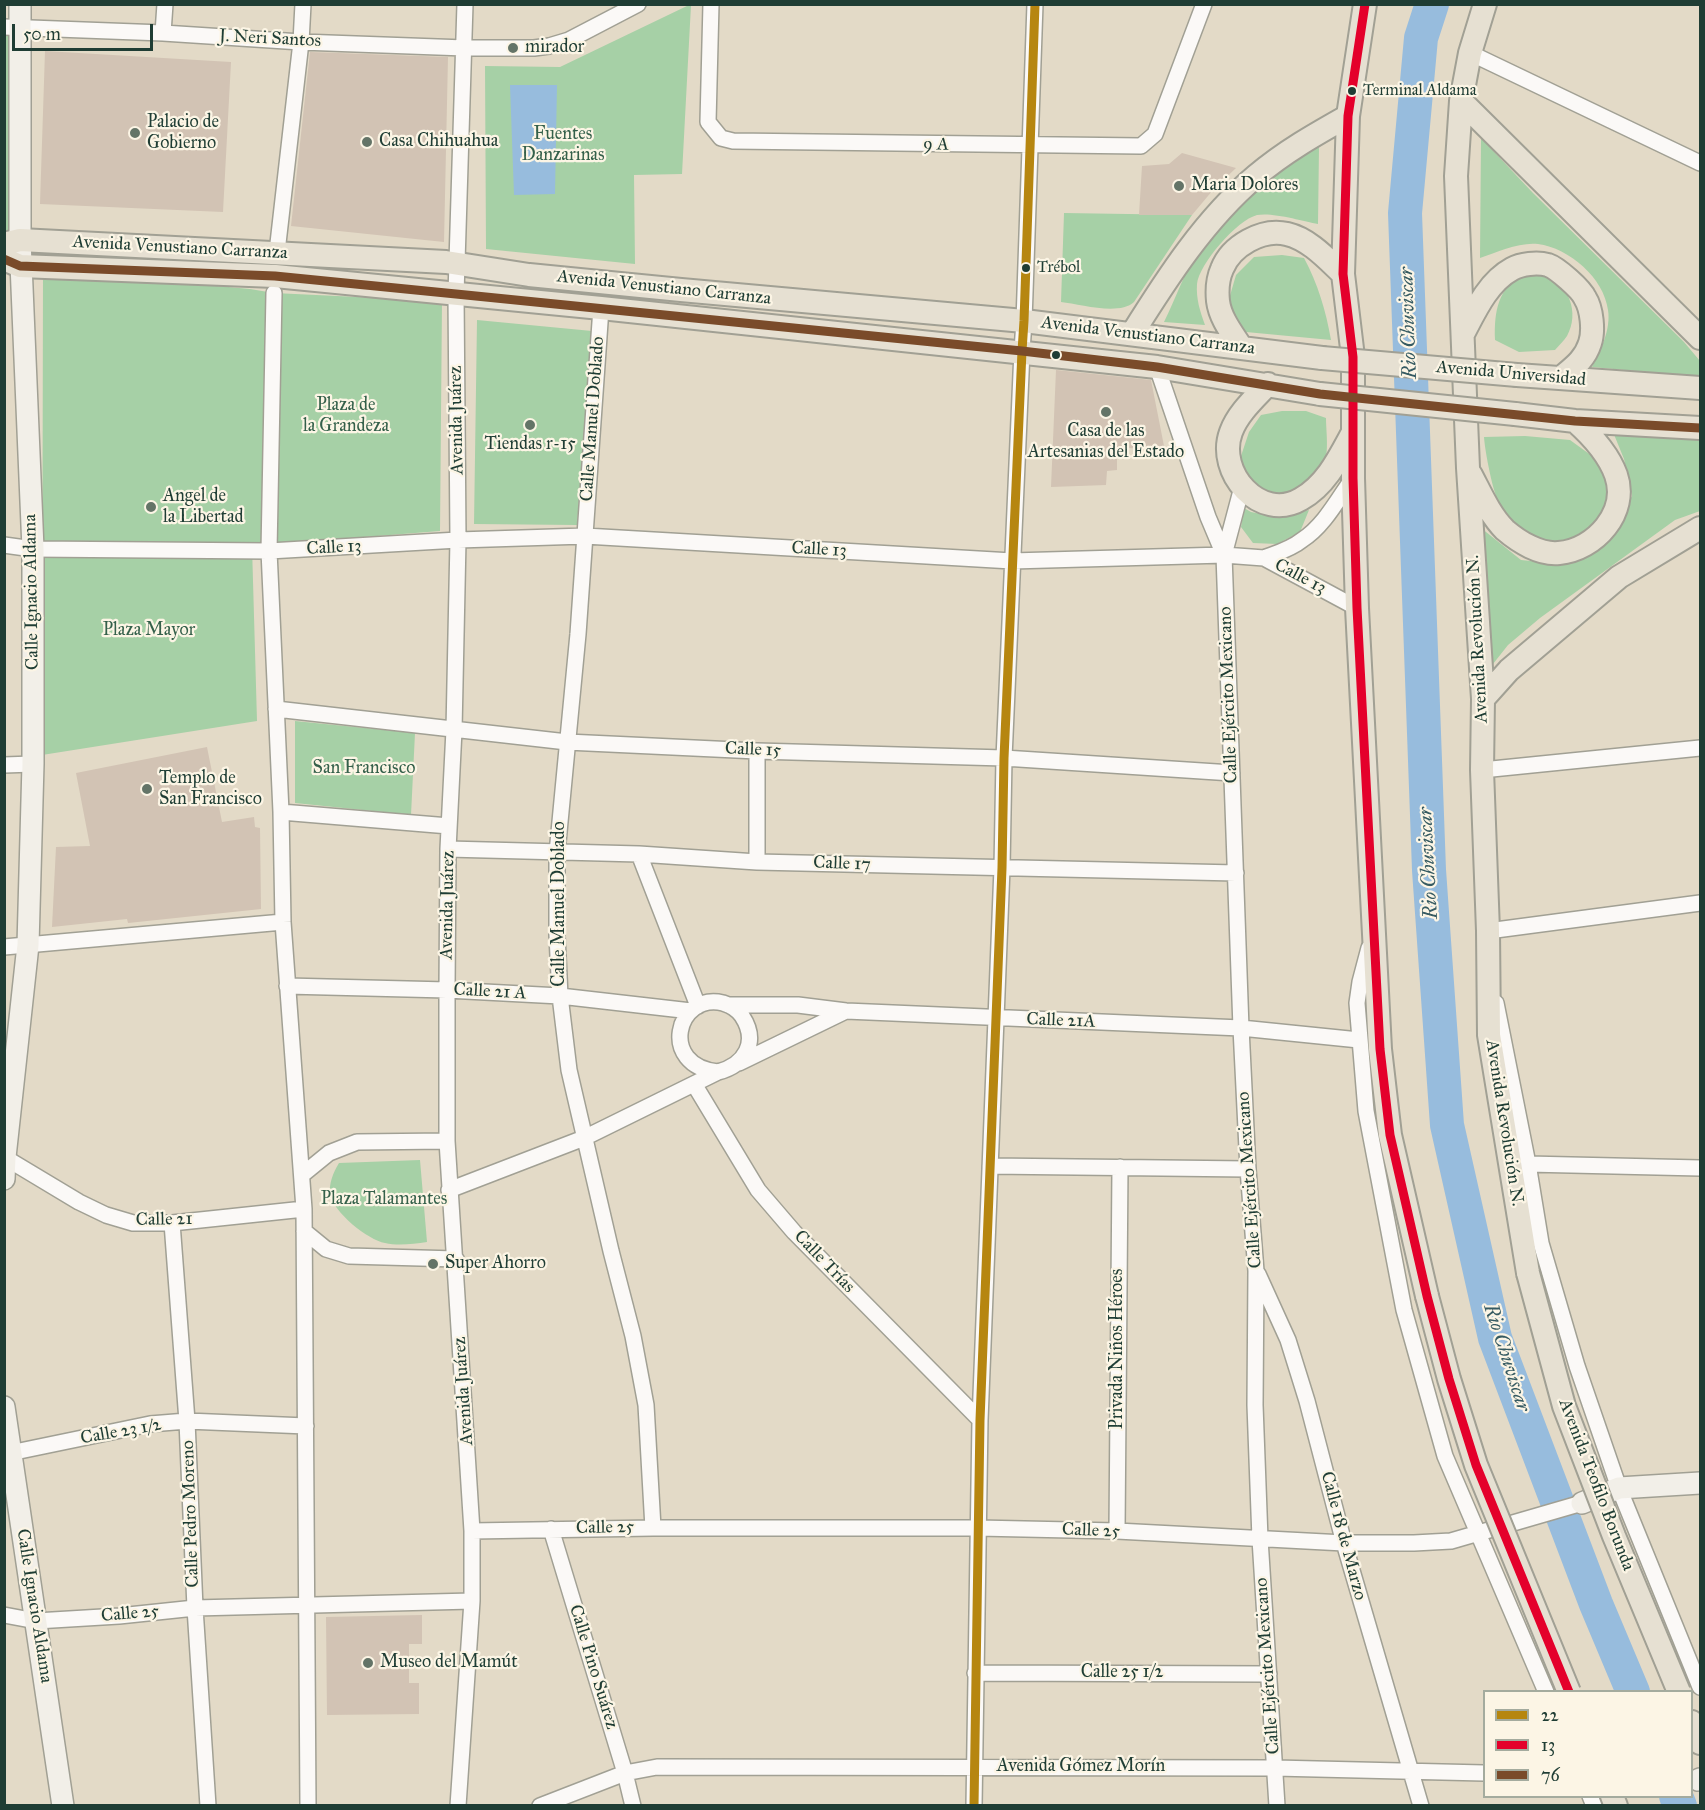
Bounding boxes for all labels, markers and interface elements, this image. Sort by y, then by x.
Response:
scale bar [15,12,156,50]
text: 50 m [23,23,61,45]
street label: J. Neri Santos [218,26,322,52]
place label: mirador [525,37,584,59]
marker: mirador [506,41,520,55]
place label: Terminal Aldama [1363,81,1476,101]
marker: Terminal Aldama [1346,85,1358,97]
place label: Palacio de Gobierno [147,112,219,154]
park label: Fuentes Danzarinas [521,124,605,166]
marker: Palacio de Gobierno [128,126,142,140]
place label: Casa Chihuahua [379,131,498,153]
street label: 9 A [923,134,949,156]
marker: Casa Chihuahua [360,135,374,149]
place label: Maria Dolores [1191,175,1298,197]
marker: Maria Dolores [1172,179,1186,193]
street label: Avenida Venustiano Carranza [72,232,288,264]
place label: Trébol [1037,258,1080,278]
marker: Trébol [1020,262,1032,274]
street label: Avenida Venustiano Carranza [556,266,772,310]
water label: Rio Chuviscar [1395,267,1423,379]
street label: Avenida Venustiano Carranza [1040,312,1256,360]
street label: Calle Manuel Doblado [576,336,610,502]
unlabelled marker [1050,349,1062,361]
street label: Avenida Universidad [1435,357,1587,391]
street label: Avenida Juárez [445,365,469,475]
park label: Plaza de la Grandeza [303,395,389,438]
marker: Casa de las Artesanias del Estado [1099,405,1113,419]
marker: Tiendas r-15 [523,418,537,432]
place label: Casa de las Artesanias del Estado [1028,421,1184,464]
place label: Tiendas r-15 [484,434,576,456]
place label: Angel de la Libertad [163,486,244,528]
marker: Angel de la Libertad [144,500,158,514]
street label: Calle Ignacio Aldama [20,514,44,670]
street label: Calle 13 [306,536,362,560]
street label: Calle 13 [791,538,847,562]
street label: Calle 13 [1271,554,1329,600]
street label: Avenida Revolución N. [1463,554,1493,724]
street label: Calle Ejército Mexicano [1215,606,1243,784]
park label: Plaza Mayor [103,620,195,642]
street label: Calle 15 [725,738,781,762]
park label: San Francisco [313,758,415,780]
place label: Templo de San Francisco [159,768,262,810]
marker: Templo de San Francisco [140,782,154,796]
water label: Rio Chuviscar [1414,806,1444,920]
street label: Calle Manuel Doblado [549,821,571,987]
street label: Avenida Juárez [436,850,460,960]
street label: Calle 17 [813,852,871,876]
street label: Calle 21 A [453,979,527,1005]
street label: Calle 21A [1026,1009,1096,1033]
street label: Avenida Revolución N. [1480,1038,1528,1208]
street label: Calle Ejército Mexicano [1233,1091,1267,1269]
park label: Plaza Talamantes [321,1189,447,1211]
street label: Calle 21 [135,1209,193,1231]
street label: Calle Trías [789,1226,859,1298]
place label: Super Ahorro [445,1253,546,1275]
marker: Super Ahorro [426,1257,440,1271]
street label: Privada Niños Héroes [1107,1269,1129,1429]
water label: Rio Chuviscar [1477,1301,1535,1415]
street label: Avenida Juárez [449,1336,479,1446]
street label: Avenida Teofilo Borunda [1553,1396,1639,1574]
street label: Calle 23 1/2 [79,1414,163,1450]
street label: Calle Pedro Moreno [178,1440,204,1588]
street label: Calle 18 de Marzo [1315,1469,1371,1603]
street label: Calle 25 [576,1517,634,1539]
street label: Calle 25 [1062,1519,1120,1543]
street label: Calle Ignacio Aldama [11,1527,57,1685]
street label: Calle Ejército Mexicano [1251,1577,1285,1755]
street label: Calle 25 [100,1601,160,1627]
street label: Calle Pino Suárez [564,1602,622,1732]
place label: Museo del Mamút [380,1652,518,1674]
marker: Museo del Mamút [361,1656,375,1670]
street label: Calle 25 1/2 [1081,1662,1163,1684]
legend [1483,1690,1693,1798]
text: 22 [1541,1704,1559,1726]
text: 13 [1541,1734,1555,1756]
street label: Avenida Gómez Morín [997,1756,1165,1778]
text: 76 [1541,1764,1560,1786]

